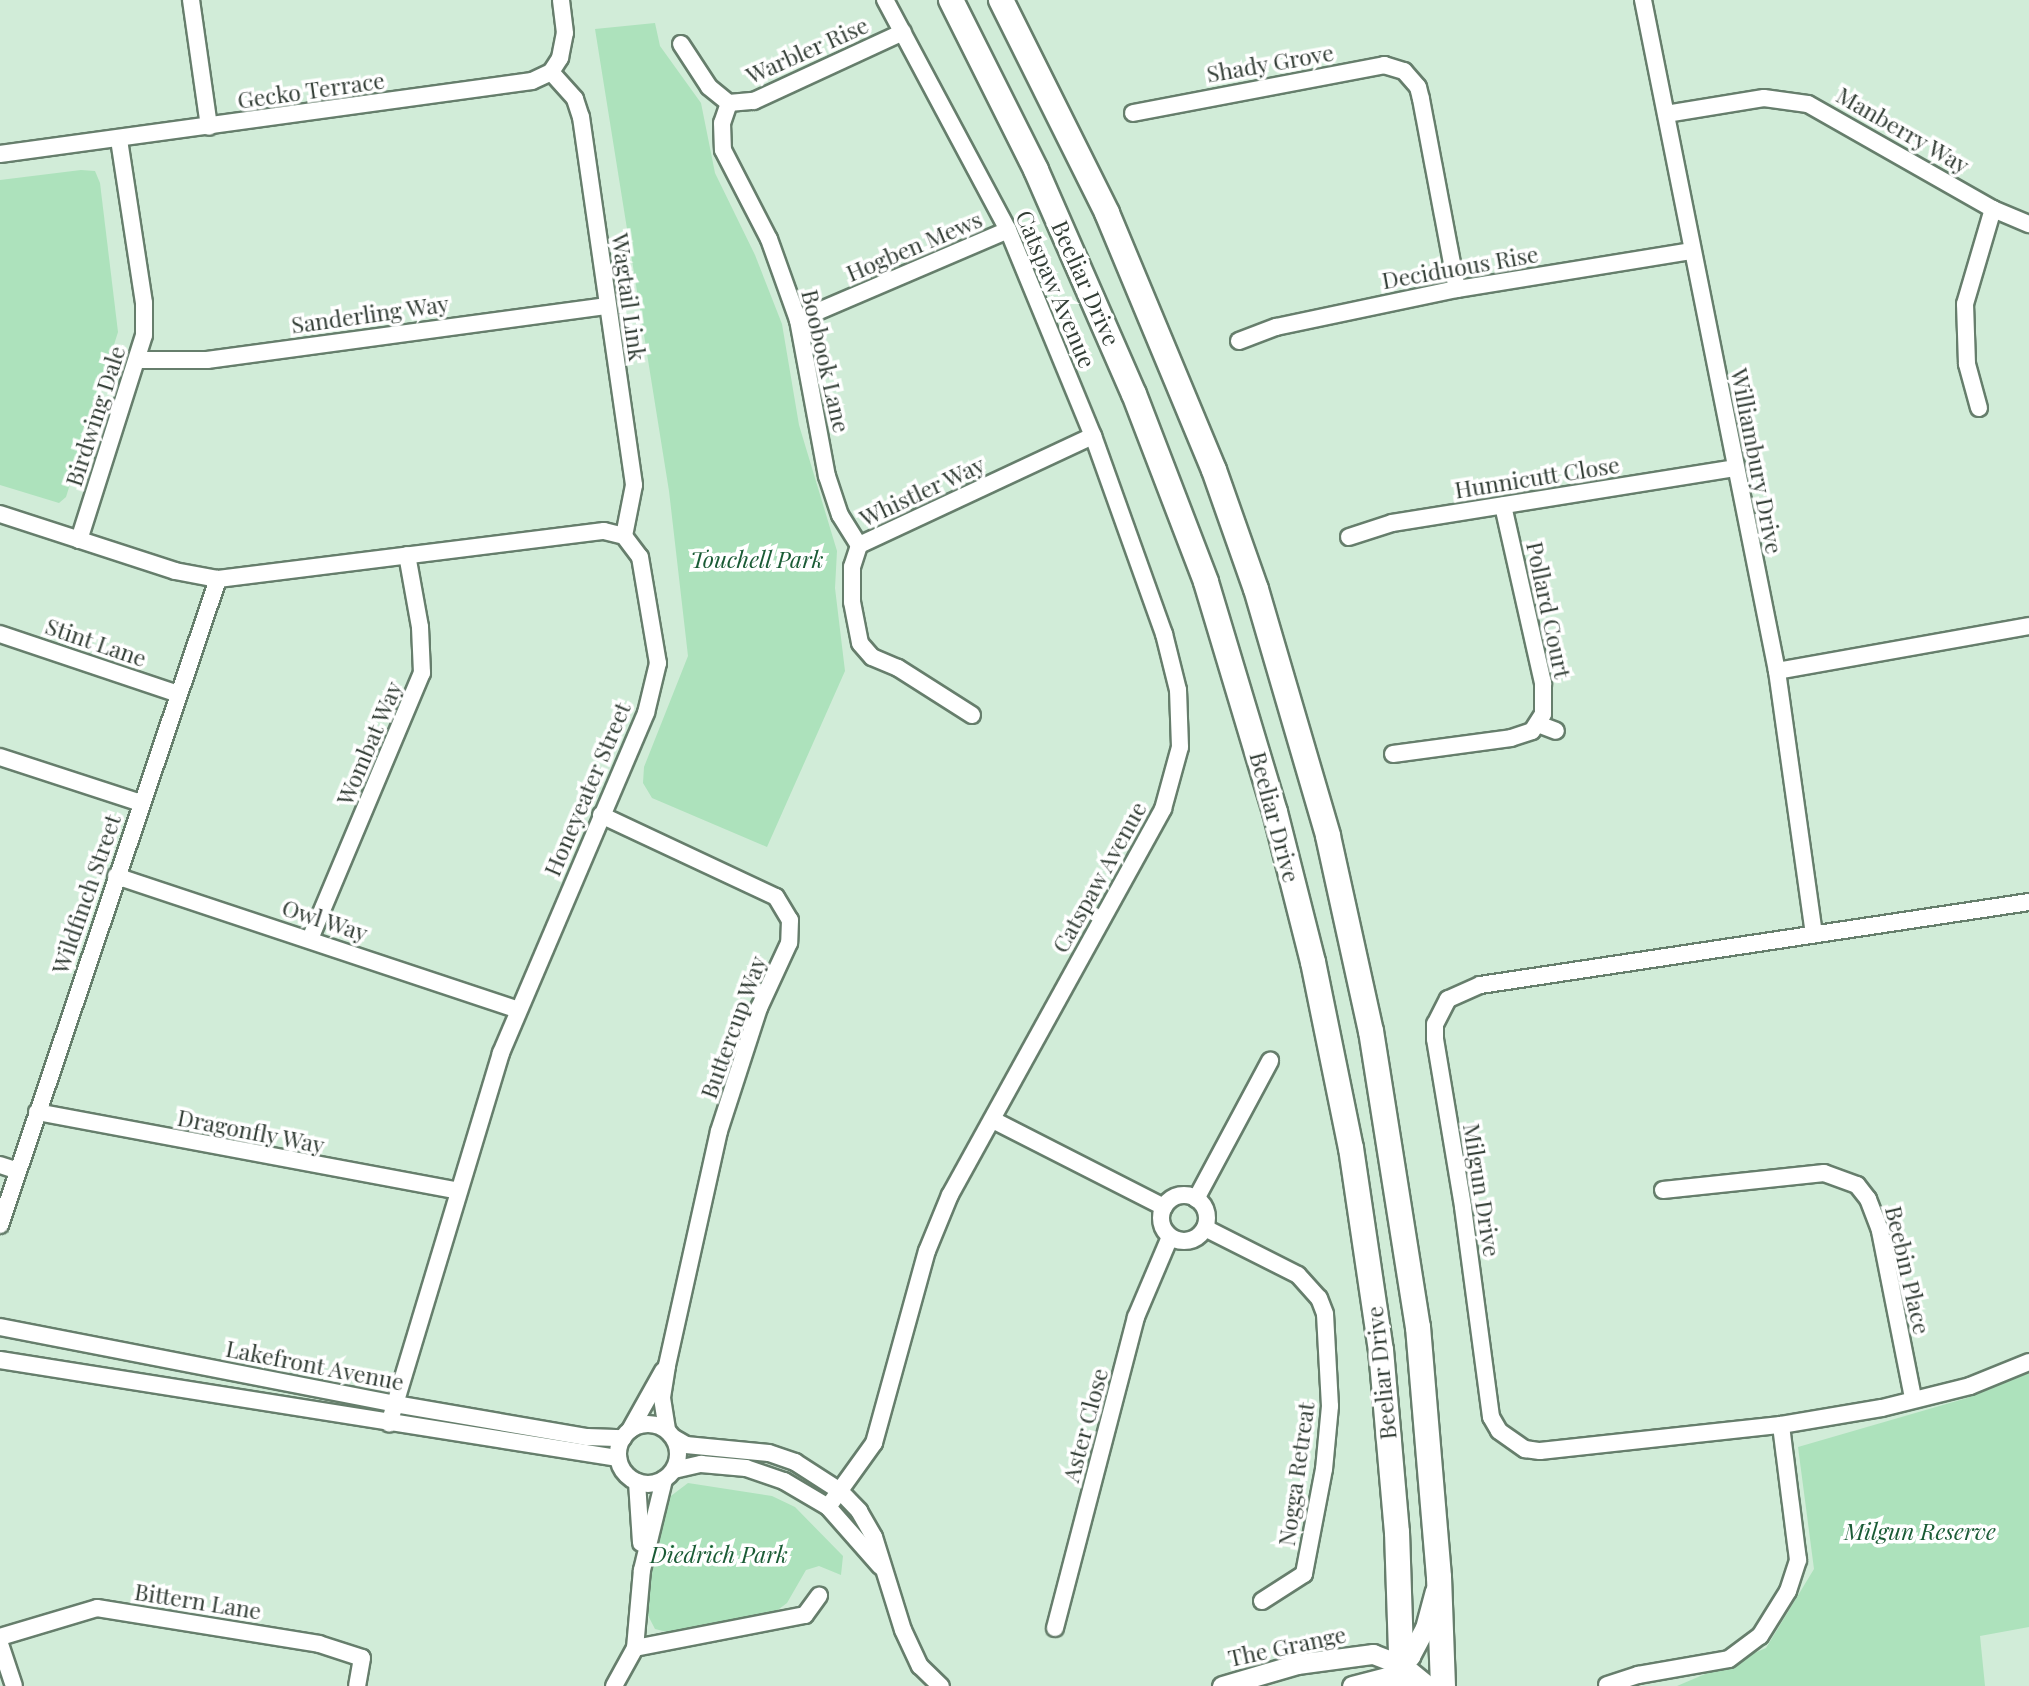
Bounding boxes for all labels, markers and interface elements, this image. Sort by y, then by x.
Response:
street label: Warbler Rise [741,11,873,89]
street label: Shady Grove [1204,38,1336,88]
street label: Gecko Terrace [235,66,387,114]
street label: Manberry Way [1831,81,1975,179]
street label: Hogben Mews [842,205,986,287]
street label: Catspaw Avenue [1010,205,1102,373]
street label: Beeliar Drive [1046,216,1126,350]
street label: Wagtail Link [606,231,652,363]
street label: Deciduous Rise [1380,240,1540,294]
street label: Boobook Lane [796,287,856,435]
street label: Sanderling Way [289,289,451,339]
street label: Birdwing Dale [59,342,131,490]
street label: Williambury Drive [1725,366,1789,556]
street label: Whistler Way [855,450,989,532]
street label: Hunnicutt Close [1452,450,1622,504]
street label: Pollard Court [1521,539,1577,681]
park label: Touchell Park [690,545,824,573]
street label: Stint Lane [42,612,150,672]
street label: Wombat Way [330,676,408,810]
street label: Honeyeater Street [538,698,636,880]
street label: Beeliar Drive [1244,748,1306,886]
street label: Catspaw Avenue [1046,796,1152,958]
street label: Wildfinch Street [46,811,126,977]
street label: Owl Way [278,893,372,947]
street label: Buttercup Way [694,951,772,1103]
street label: Dragonfly Way [174,1103,328,1159]
street label: Milgun Drive [1458,1121,1506,1259]
street label: Beebin Place [1880,1203,1936,1337]
street label: Beeliar Drive [1360,1305,1402,1441]
street label: Lakefront Avenue [223,1334,407,1396]
street label: Aster Close [1057,1365,1113,1485]
street label: Nogga Retreat [1272,1400,1320,1548]
park label: Milgun Reserve [1844,1517,1996,1545]
park label: Diedrich Park [650,1540,788,1568]
street label: Bittern Lane [133,1577,263,1625]
street label: The Grange [1225,1620,1349,1672]

